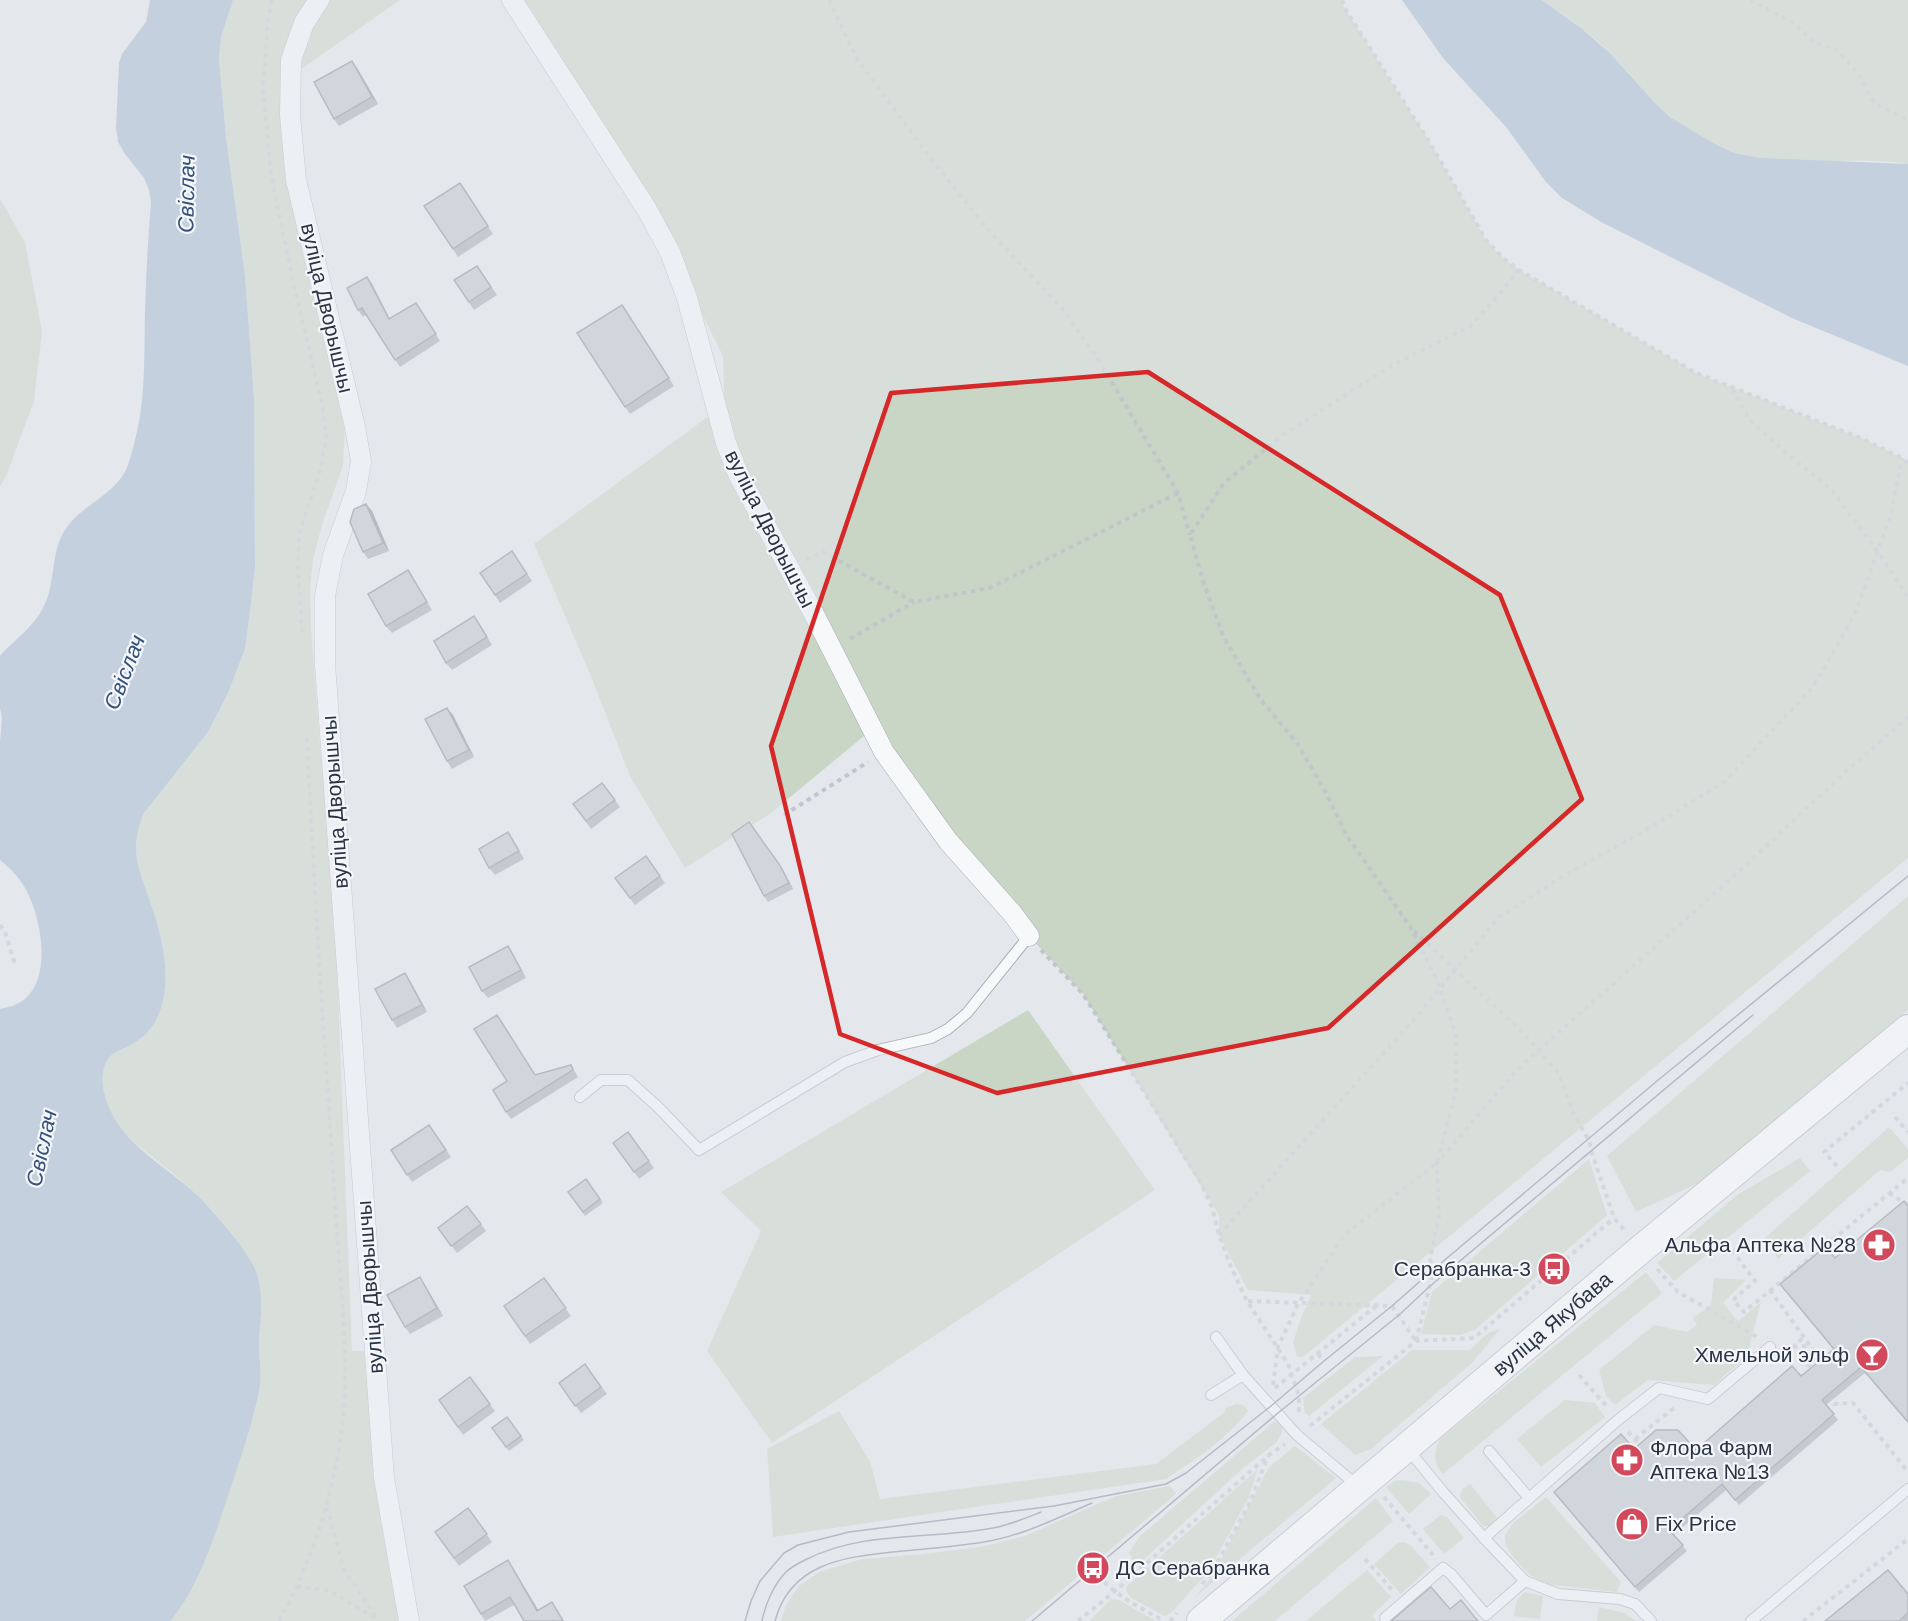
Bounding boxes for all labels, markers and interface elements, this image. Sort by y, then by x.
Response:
water label: Свіслач [173,155,200,233]
street label: вуліца Дворышчы [297,221,358,395]
street label: вуліца Дворышчы [721,446,820,611]
water label: Свіслач [99,631,150,713]
street label: вуліца Дворышчы [317,715,352,889]
water label: Свіслач [21,1107,62,1189]
street label: вуліца Дворышчы [352,1200,387,1374]
pharmacy icon: Альфа Аптека №28 [1861,1227,1897,1263]
place label: Альфа Аптека №28 [1665,1233,1856,1256]
bus stop icon: Серабранка-3 [1536,1251,1572,1287]
place label: Серабранка-3 [1394,1257,1531,1280]
street label: вуліца Якубава [1488,1267,1616,1380]
bar icon: Хмельной эльф [1854,1337,1890,1373]
place label: Хмельной эльф [1695,1343,1849,1366]
place label: Флора Фарм Аптека №13 [1650,1436,1772,1483]
pharmacy icon: Флора Фарм Аптека №13 [1609,1442,1645,1478]
shop icon: Fix Price [1614,1506,1650,1542]
place label: Fix Price [1655,1512,1737,1535]
bus stop icon: ДС Серабранка [1075,1550,1111,1586]
place label: ДС Серабранка [1116,1556,1270,1579]

